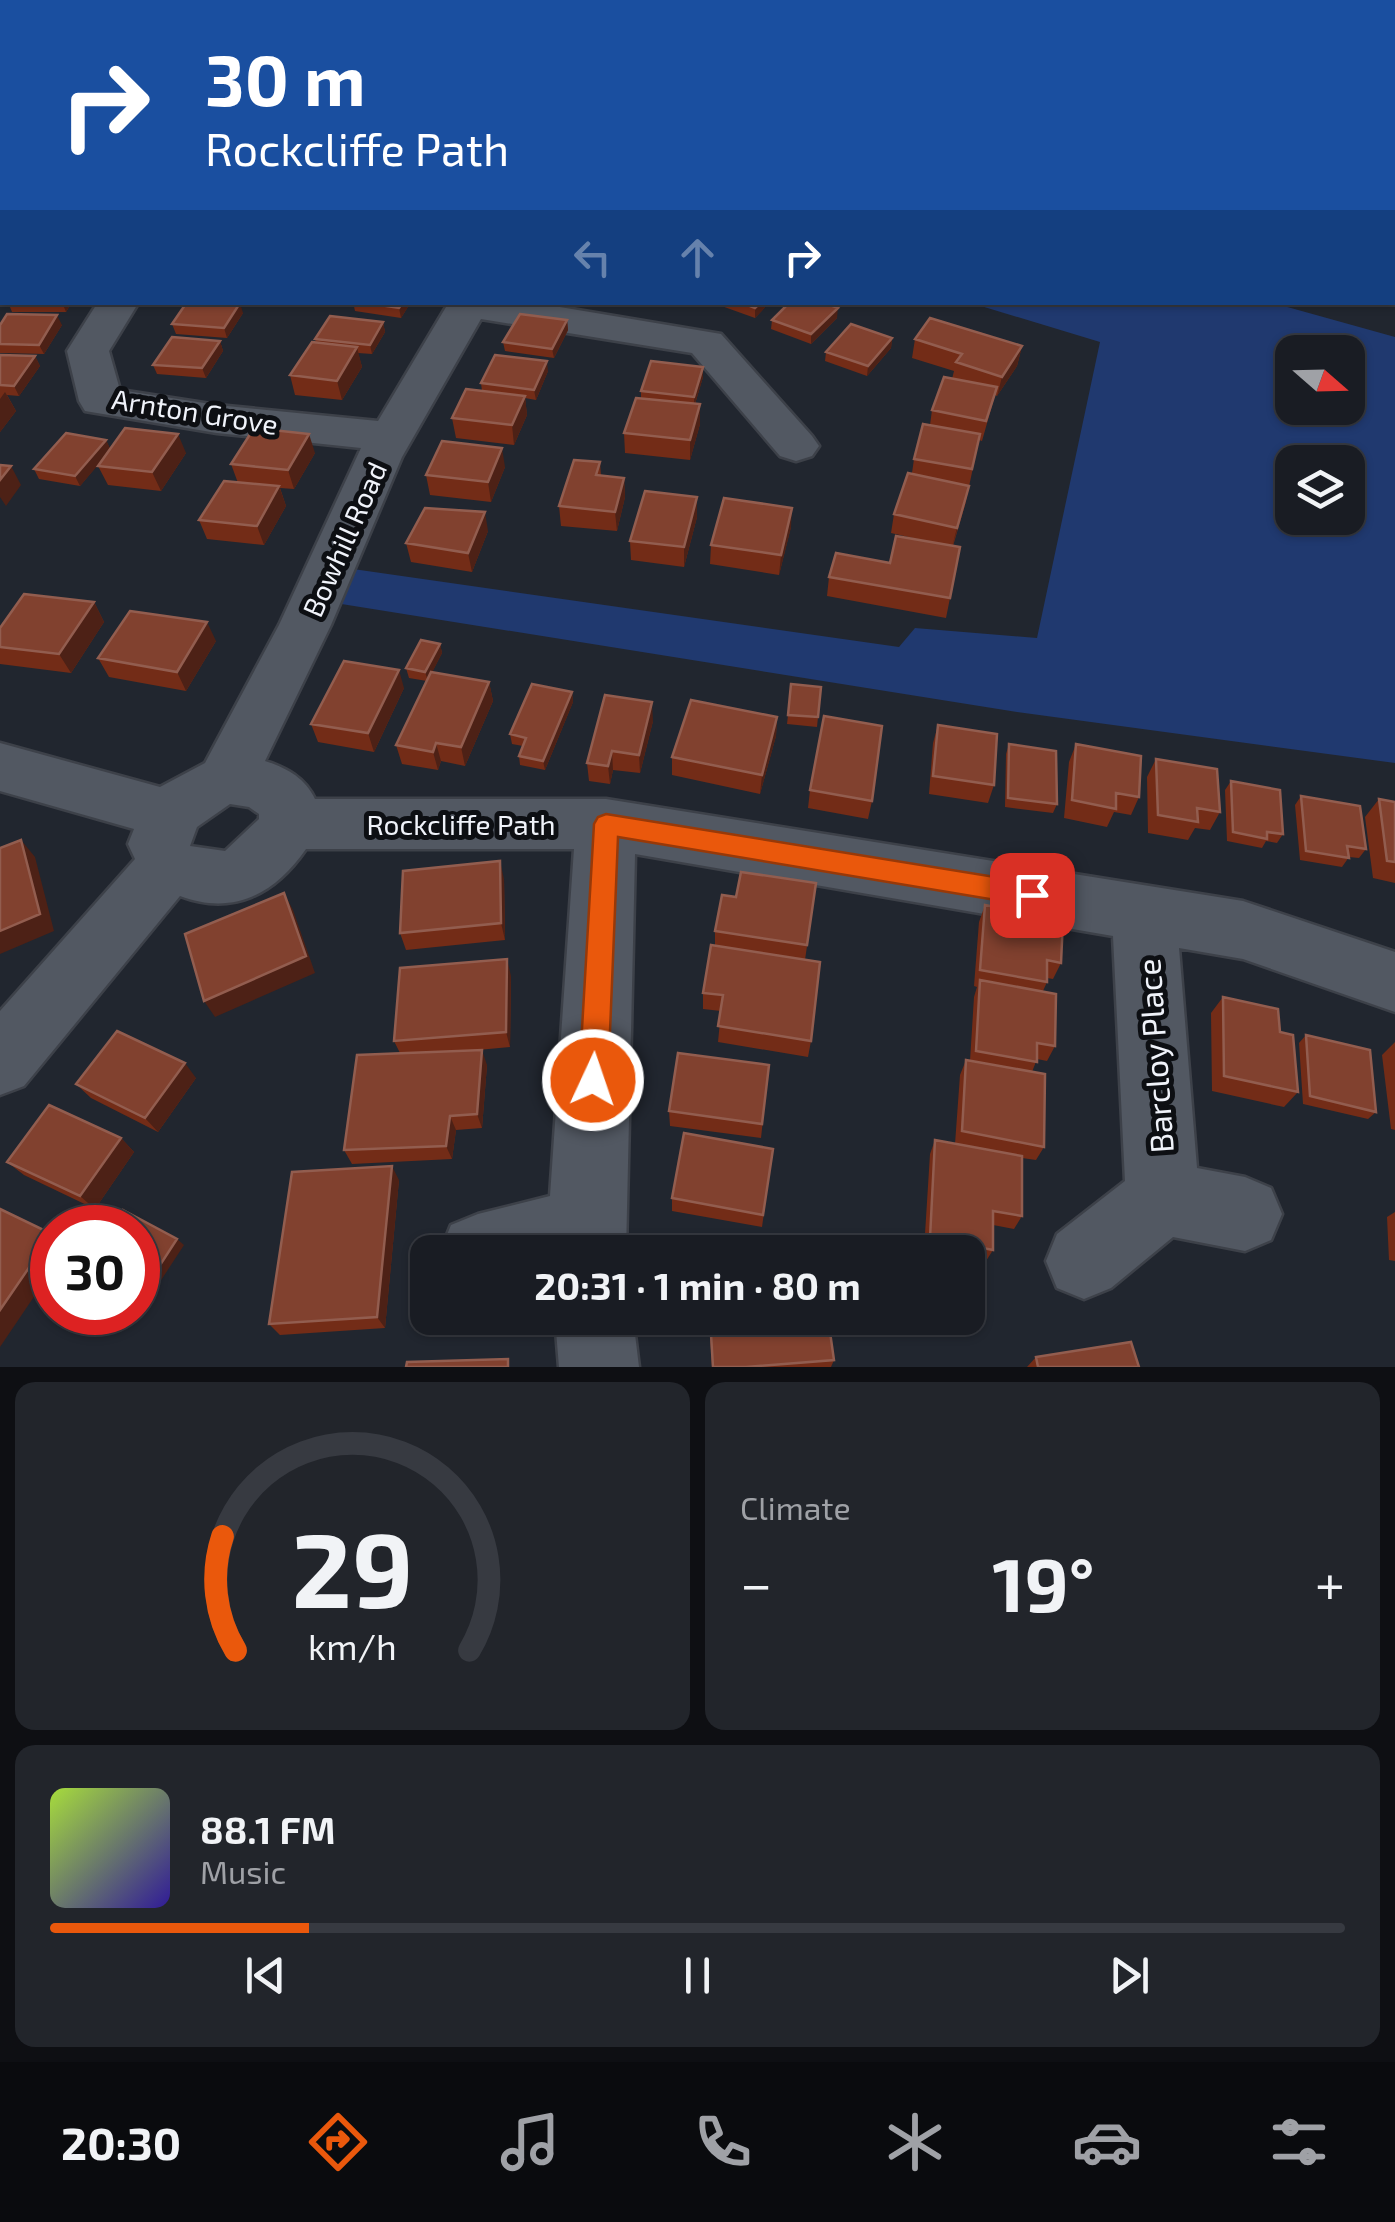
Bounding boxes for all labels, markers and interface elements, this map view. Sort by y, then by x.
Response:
text: 30 m [205,36,366,120]
icon: right [40,40,170,170]
text: Rockcliffe Path [205,121,509,175]
icon: left [565,230,620,285]
icon: ahead [670,230,725,285]
icon: right [775,230,830,285]
north arrow [1275,335,1365,425]
map controls [1275,335,1365,535]
street label: Arnton Grove [109,381,281,441]
button: layers [1275,445,1365,535]
street label: Bowhill Road [295,456,393,622]
street label: Rockcliffe Path [366,807,556,841]
pin [990,853,1075,938]
icon: arrive [1005,868,1060,923]
street label: Barcloy Place [1128,957,1180,1155]
position arrow [541,1028,645,1132]
speed limit sign: 30 [30,1205,160,1335]
text: 20:31 · 1 min · 80 m [534,1262,861,1308]
text: Climate [740,1488,851,1526]
text: 29 [292,1504,413,1629]
text: 19° [992,1537,1095,1627]
text: − [740,1549,772,1615]
text: + [1315,1549,1345,1615]
text: km/h [308,1624,397,1667]
text: 88.1 FM [200,1806,336,1852]
text: Music [200,1852,286,1890]
icon: previous [238,1948,293,2003]
icon: pause [670,1948,725,2003]
icon: next [1102,1948,1157,2003]
icon: directions [303,2107,373,2177]
icon: music [495,2107,565,2177]
icon: phone [688,2107,758,2177]
icon: climate [880,2107,950,2177]
icon: car [1072,2107,1142,2177]
icon: filters [1264,2107,1334,2177]
text: 20:30 [61,2115,181,2169]

